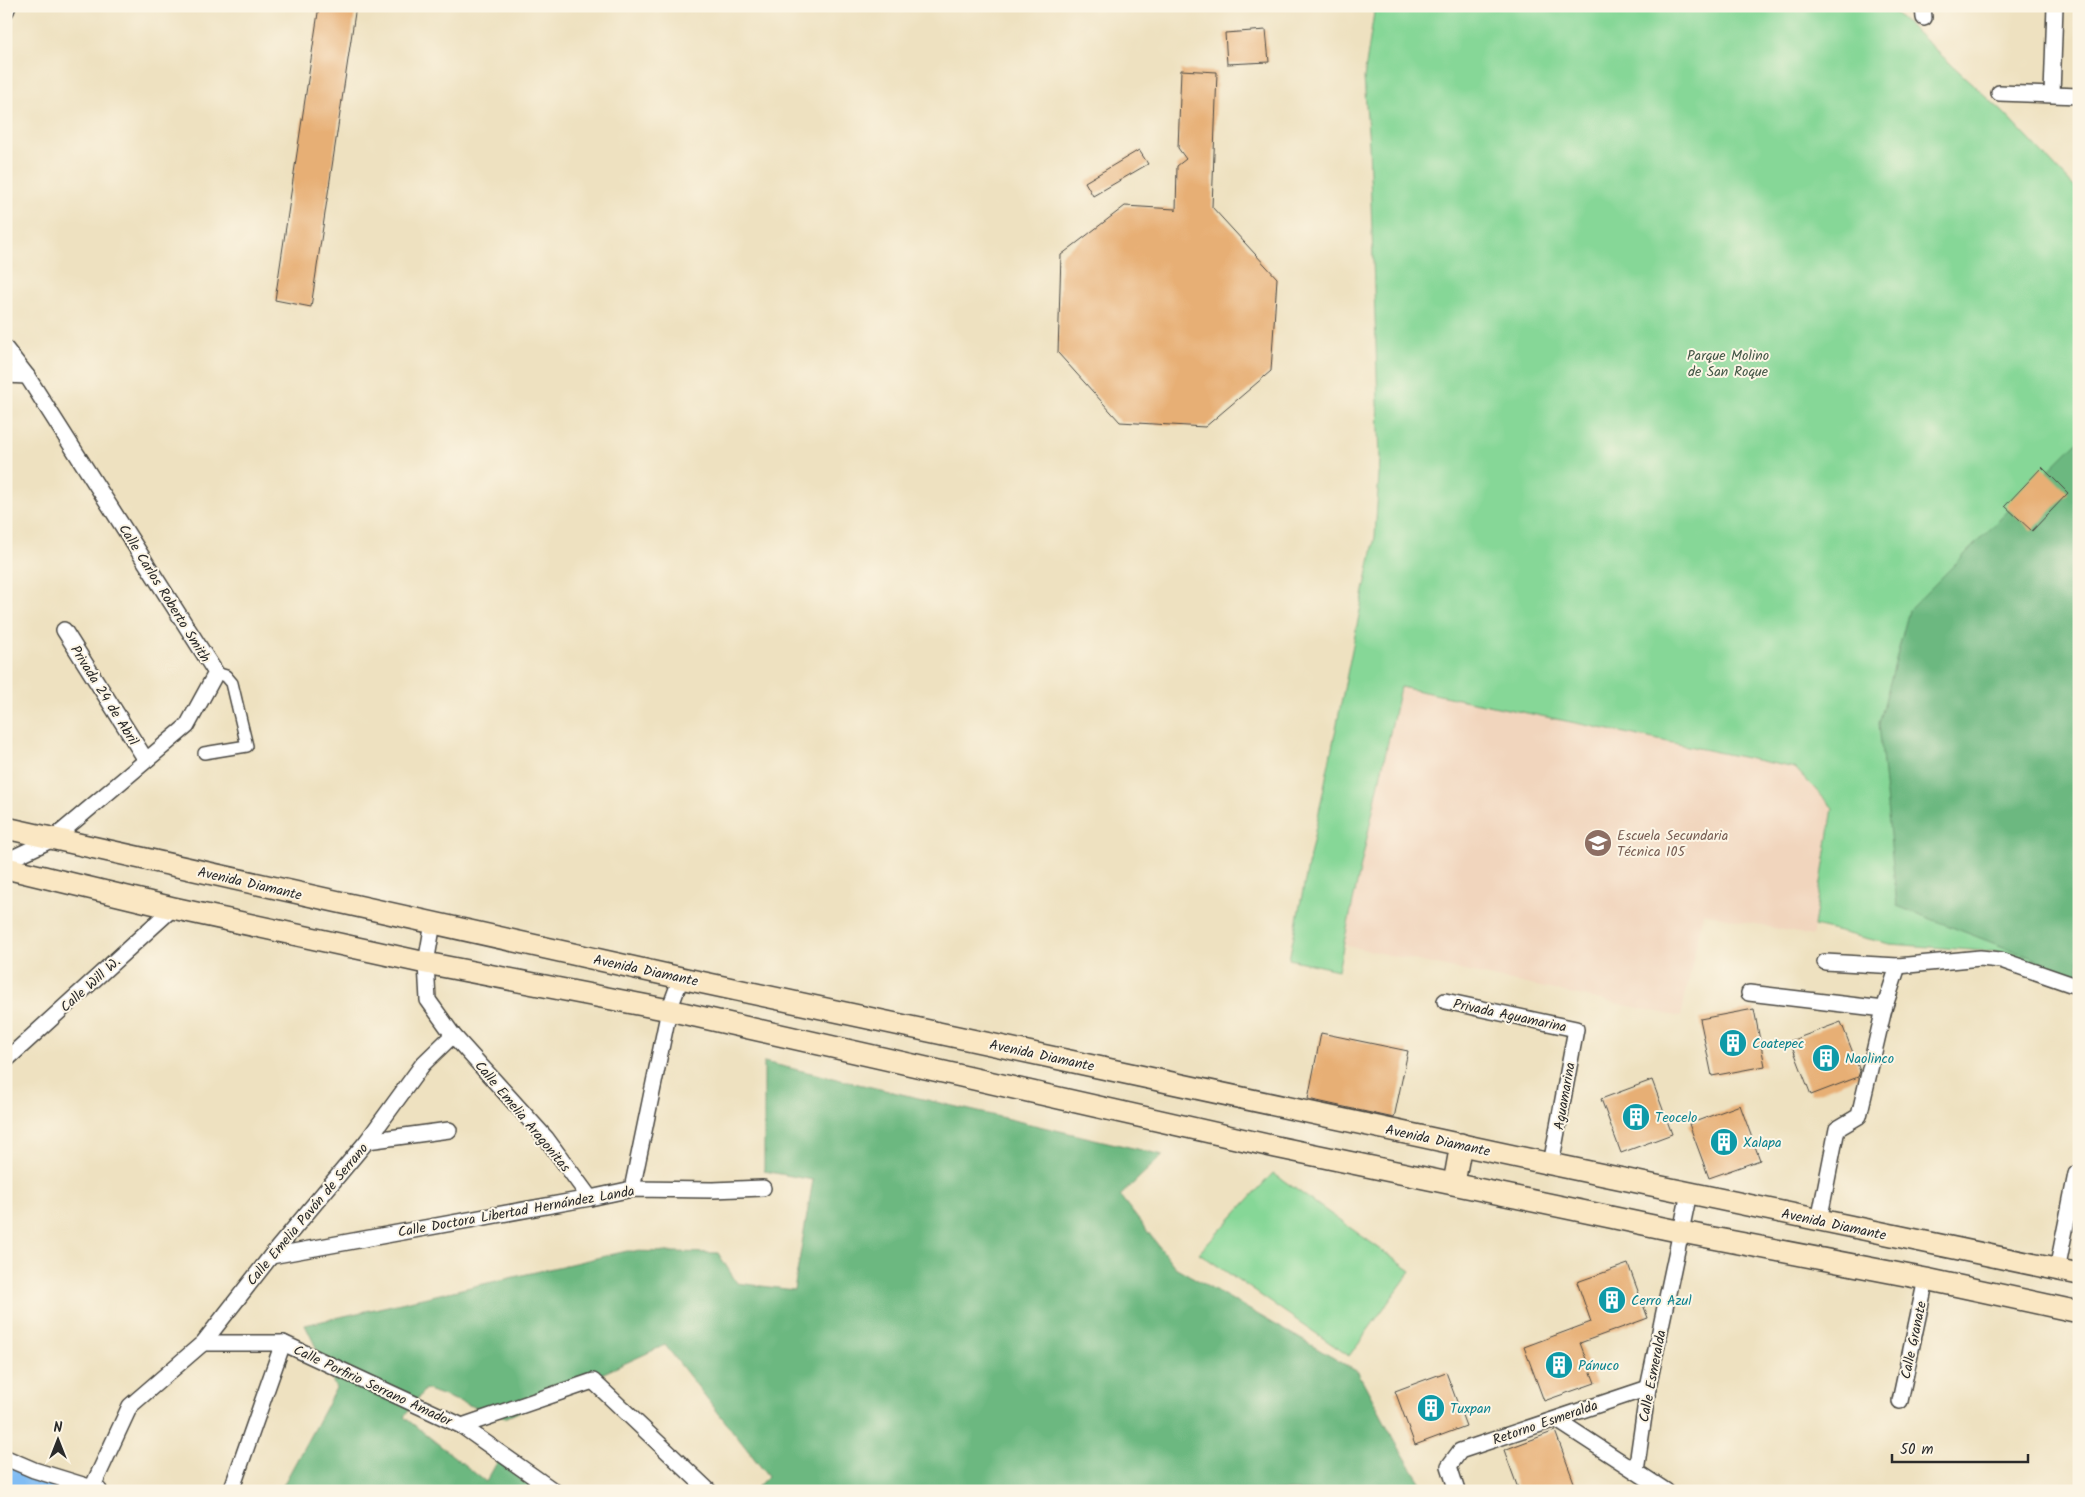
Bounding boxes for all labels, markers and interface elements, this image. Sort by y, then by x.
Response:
park label: Parque Molino de San Roque [1687,345,1769,383]
street label: Calle Carlos Roberto Smith [113,520,216,667]
street label: Privada 24 de Abril [64,641,144,751]
place label: Escuela Secundaria Técnica 105 [1617,825,1728,863]
school or university icon: Escuela Secundaria Técnica 105 [1583,828,1613,858]
street label: Avenida Diamante [195,861,305,907]
street label: Avenida Diamante [591,949,701,993]
street label: Calle Will W. [56,952,126,1018]
street label: Privada Aguamarina [1451,993,1569,1039]
building icon: Coatepec [1718,1028,1748,1058]
place label: Coatepec [1752,1033,1804,1055]
street label: Avenida Diamante [987,1034,1097,1078]
building icon: Naolinco [1811,1043,1841,1073]
place label: Naolinco [1845,1048,1894,1070]
street label: Calle Emelia Aragonitas [469,1056,576,1177]
street label: Aguamarina [1548,1061,1582,1132]
building icon: Teocelo [1621,1102,1651,1132]
place label: Teocelo [1655,1107,1697,1129]
street label: Avenida Diamante [1383,1119,1493,1163]
building icon: Xalapa [1709,1127,1739,1157]
place label: Xalapa [1743,1132,1782,1154]
street label: Calle Emelia Pavón de Serrano [241,1139,374,1291]
street label: Calle Doctora Libertad Hernández Landa [396,1180,636,1244]
street label: Avenida Diamante [1779,1203,1889,1247]
building icon: Cerro Azul [1597,1285,1627,1315]
place label: Cerro Azul [1631,1290,1692,1312]
street label: Calle Granate [1895,1298,1933,1381]
street label: Calle Esmeralda [1633,1328,1673,1424]
street label: Calle Porfirio Serrano Amador [290,1339,457,1433]
building icon: Pánuco [1544,1350,1574,1380]
place label: Pánuco [1578,1355,1619,1377]
building icon: Tuxpan [1416,1393,1446,1423]
street label: Retorno Esmeralda [1490,1395,1601,1451]
place label: Tuxpan [1450,1398,1491,1420]
north arrow [32,1414,82,1464]
text: N [54,1417,63,1439]
scale bar [1892,1432,2029,1464]
text: 50 m [1900,1438,1934,1462]

